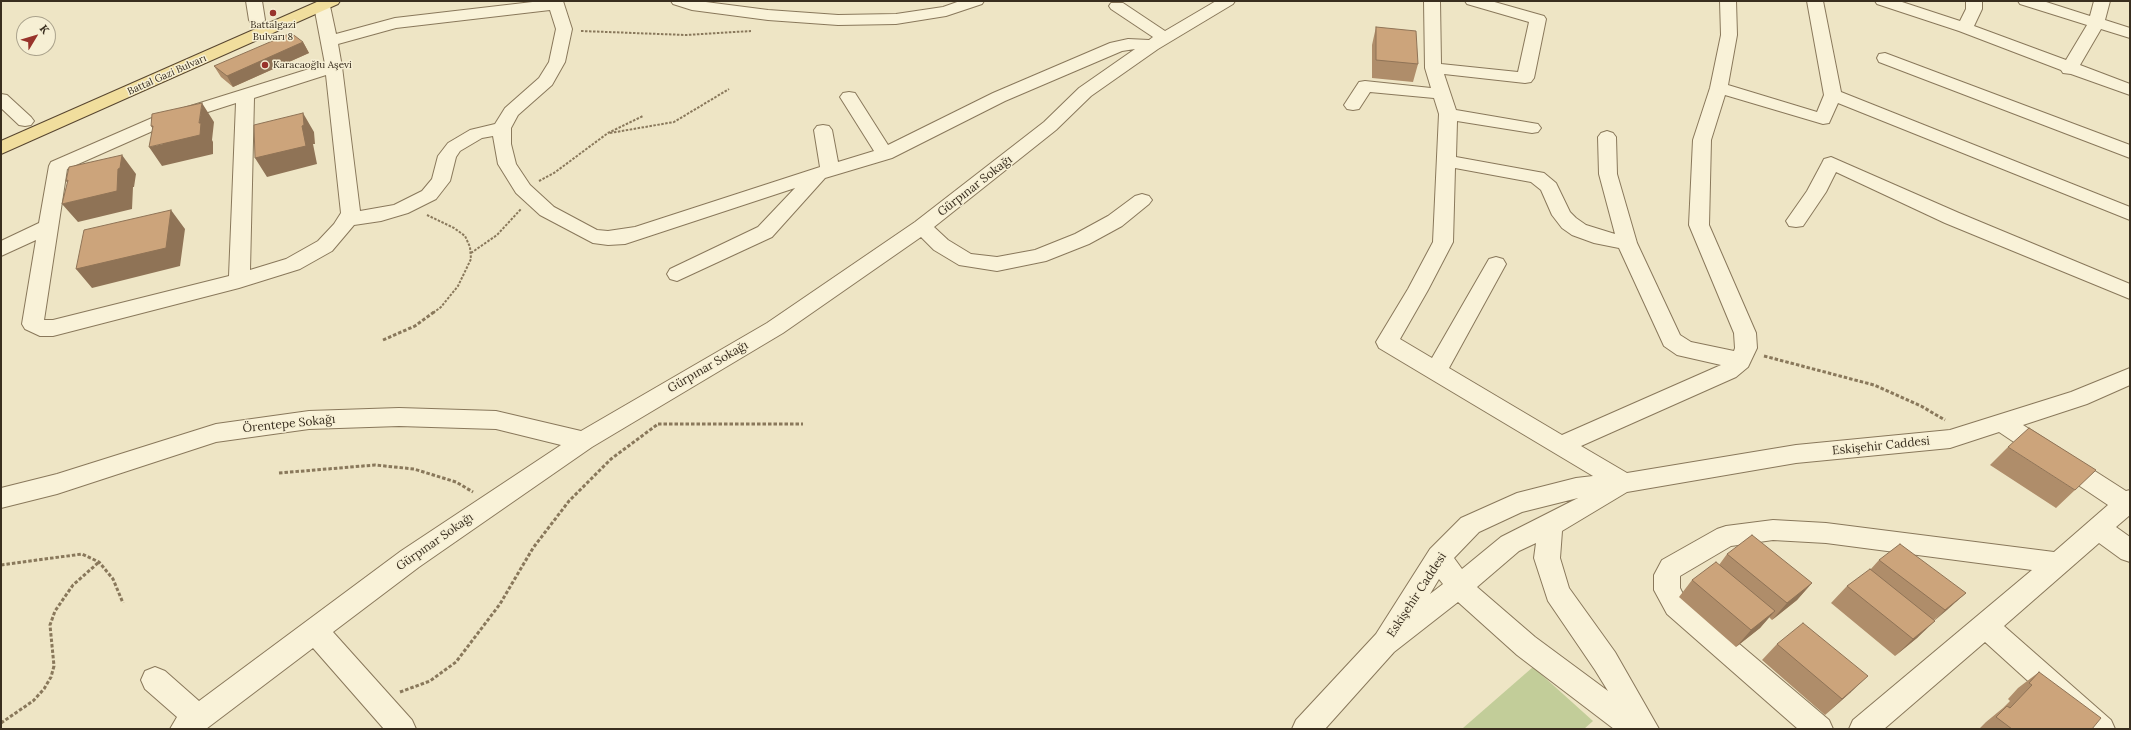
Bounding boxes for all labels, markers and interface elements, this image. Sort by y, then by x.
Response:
marker: Battalgazi Bulvarı 8 [268,8,278,18]
north arrow [16,16,56,56]
place label: Battalgazi Bulvarı 8 [250,19,296,42]
text: K [37,22,53,37]
street label: Battal Gazi Bulvarı [126,52,208,98]
place label: Karacaoğlu Aşevi [273,59,352,71]
marker: Karacaoğlu Aşevi [260,60,270,70]
street label: Gürpınar Sokağı [935,152,1015,220]
street label: Gürpınar Sokağı [665,338,751,396]
street label: Örentepe Sokağı [242,412,336,436]
street label: Eskişehir Caddesi [1831,434,1931,458]
street label: Gürpınar Sokağı [394,510,476,574]
street label: Eskişehir Caddesi [1384,550,1450,640]

